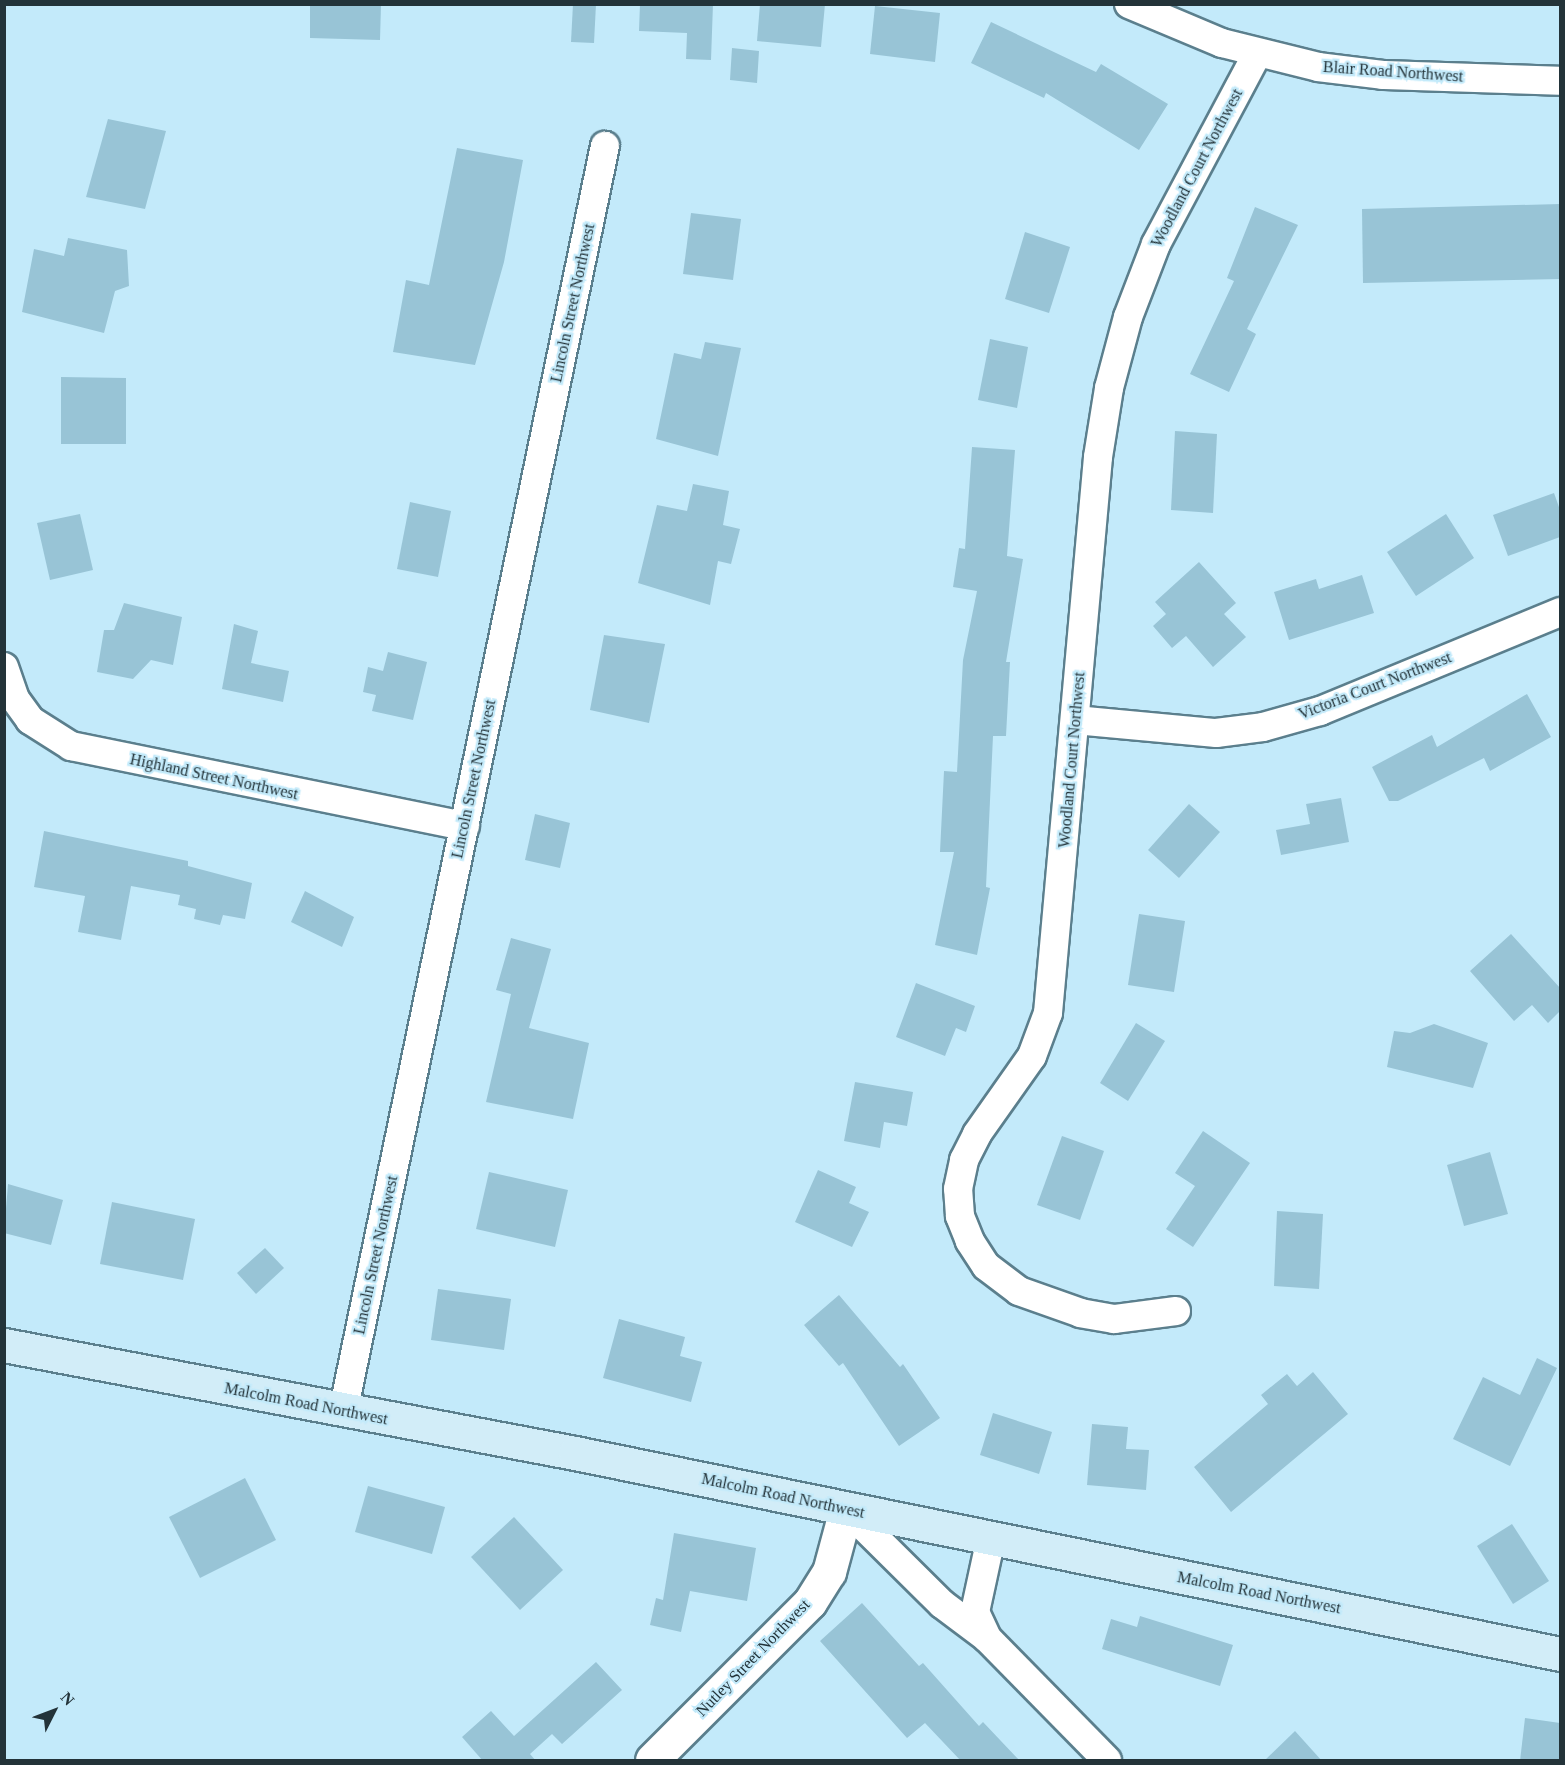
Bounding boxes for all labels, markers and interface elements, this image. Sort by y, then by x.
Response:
street label: Blair Road Northwest [1322,58,1464,86]
street label: Woodland Court Northwest [1147,86,1247,250]
street label: Lincoln Street Northwest [547,222,599,384]
street label: Victoria Court Northwest [1296,648,1454,724]
street label: Woodland Court Northwest [1055,671,1089,849]
street label: Lincoln Street Northwest [448,698,500,860]
street label: Highland Street Northwest [128,750,300,804]
street label: Lincoln Street Northwest [350,1174,402,1336]
street label: Malcolm Road Northwest [223,1379,389,1429]
street label: Malcolm Road Northwest [700,1469,866,1523]
street label: Malcolm Road Northwest [1176,1568,1342,1618]
street label: Nutley Street Northwest [692,1595,814,1721]
north arrow [24,1681,84,1741]
text: N [58,1689,78,1709]

